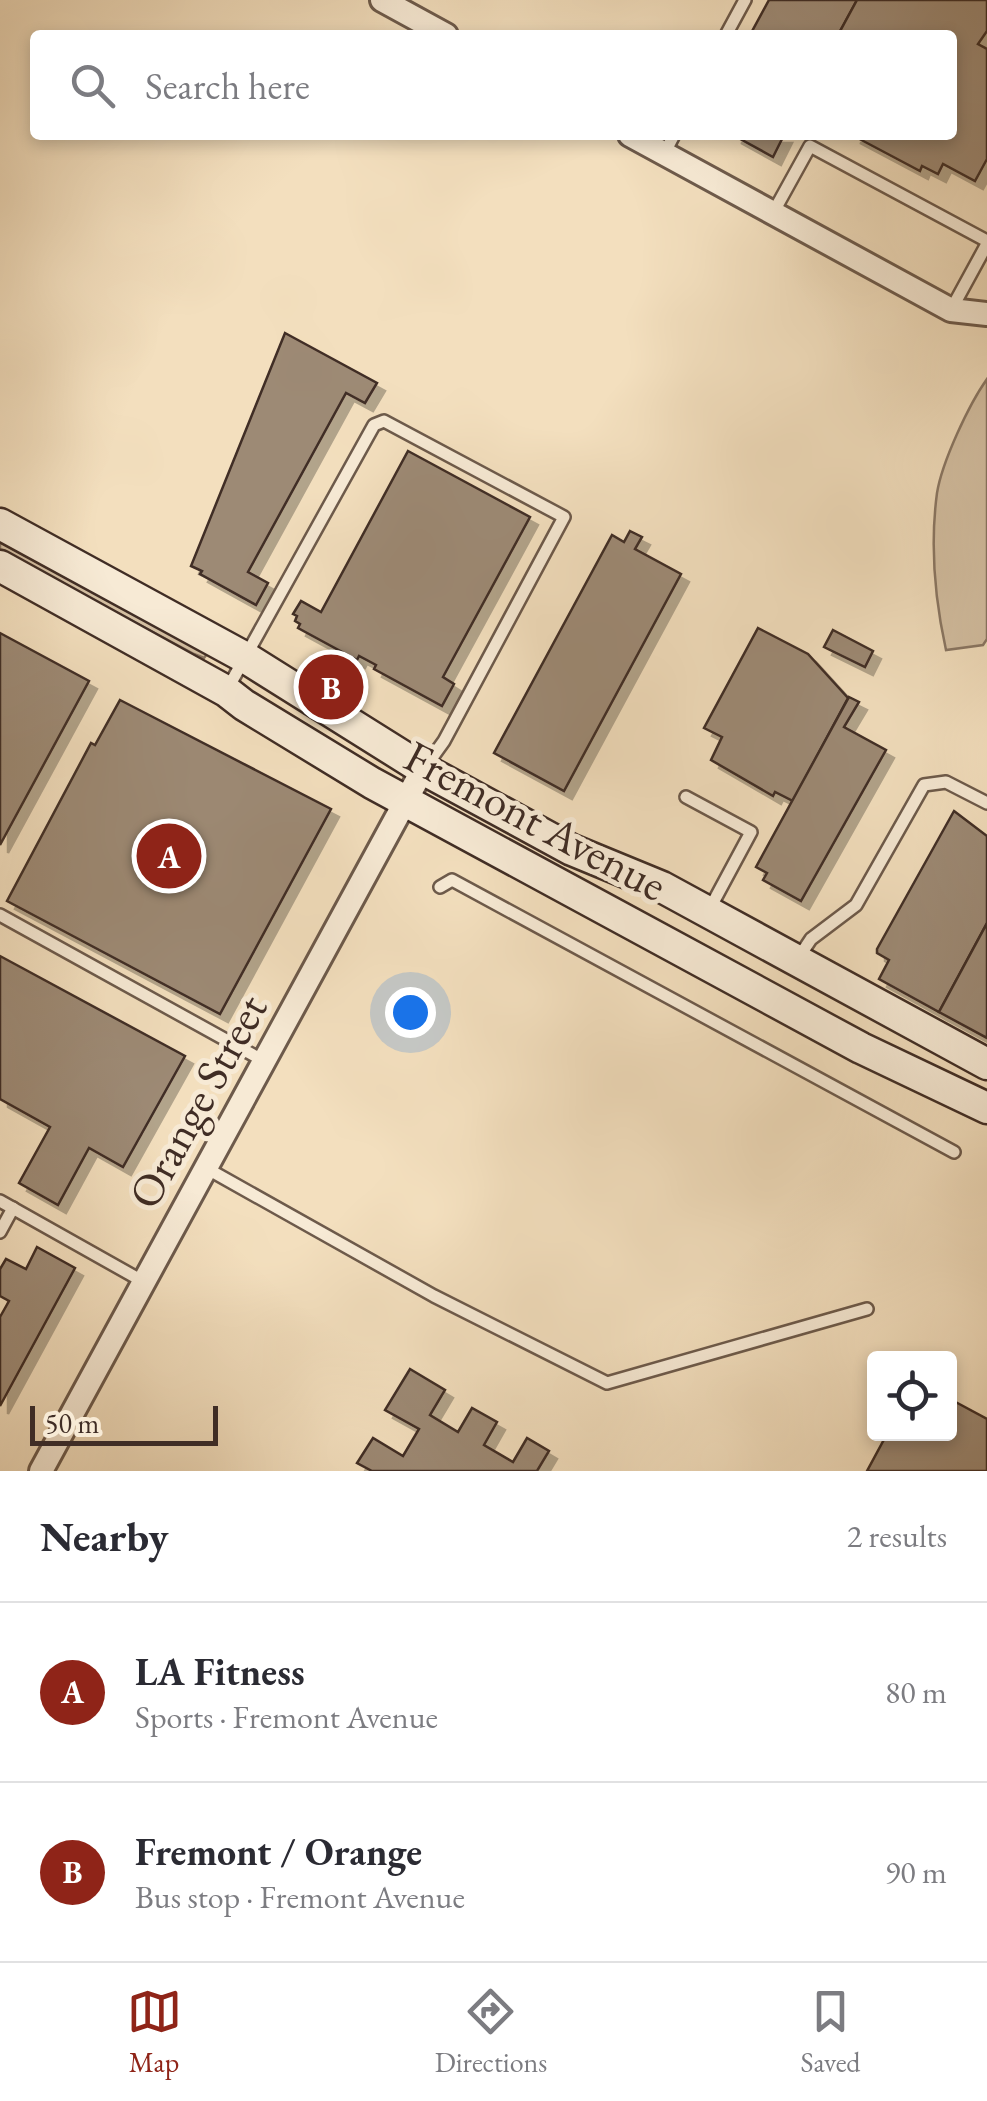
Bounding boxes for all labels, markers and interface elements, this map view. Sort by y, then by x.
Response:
search box [30,30,957,140]
icon: search [65,58,120,113]
text: Search here [145,61,310,110]
pin: B [298,650,364,724]
street label: Fremont Avenue [395,727,677,913]
pin: A [136,818,202,894]
street label: Orange Street [114,984,280,1218]
your location [385,987,436,1038]
map controls [867,1351,957,1441]
button: locate [867,1351,957,1441]
scale bar [30,1401,218,1446]
text: 50 m [45,1405,99,1441]
text: Nearby [40,1509,169,1564]
text: 2 results [847,1515,947,1557]
text: LA Fitness [135,1647,305,1696]
text: A [61,1671,84,1713]
text: 80 m [885,1671,947,1713]
text: Sports · Fremont Avenue [135,1696,438,1738]
text: Fremont / Orange [135,1827,422,1876]
text: B [62,1851,83,1893]
text: 90 m [885,1851,947,1893]
text: Bus stop · Fremont Avenue [135,1876,465,1918]
tab: Map [127,1984,182,2080]
tab: Directions [435,1984,547,2080]
tab: Saved [800,1984,860,2080]

